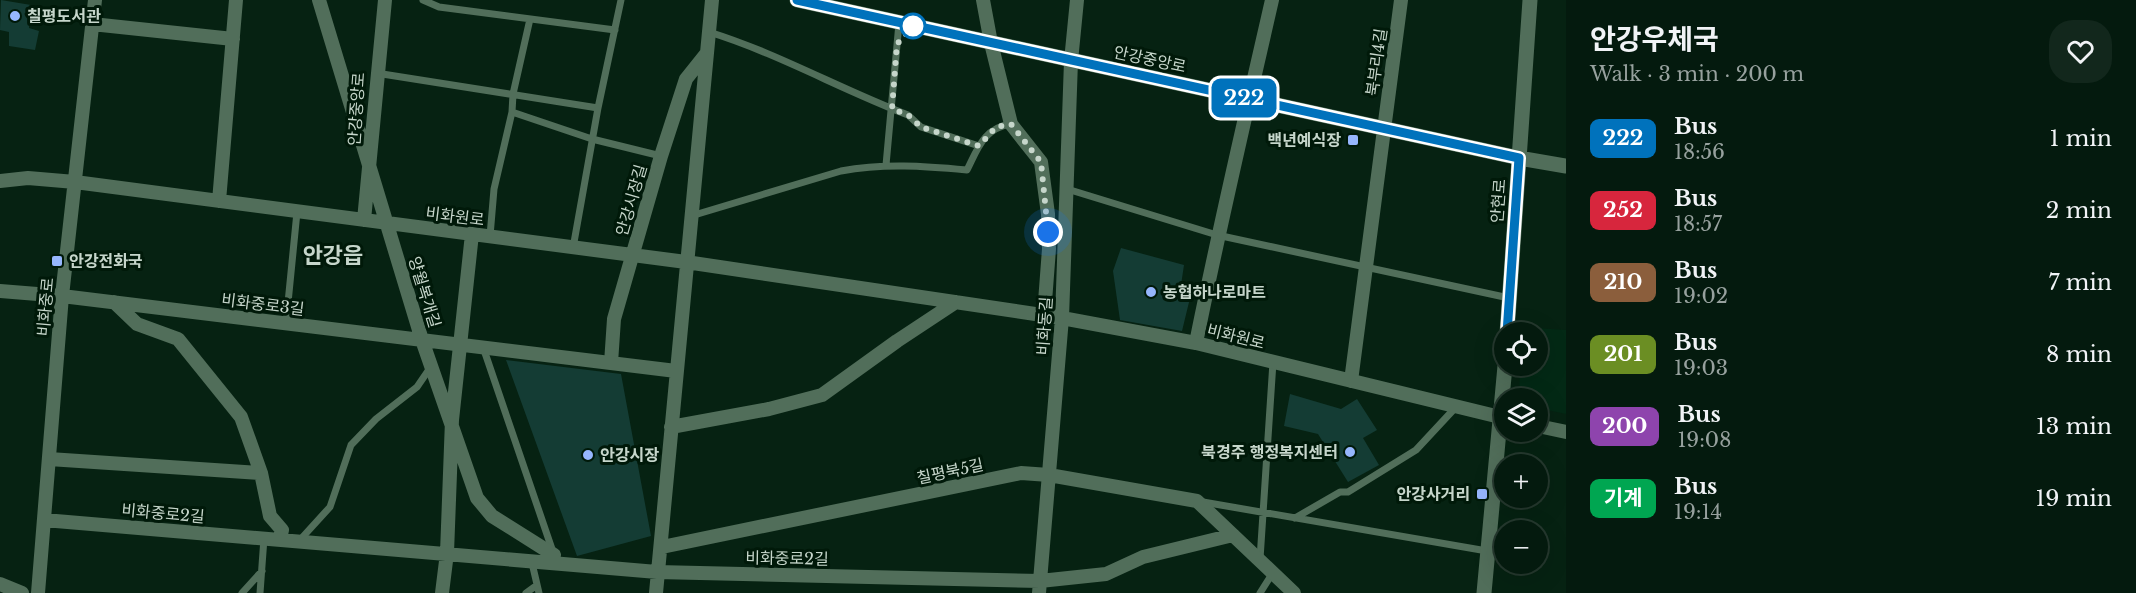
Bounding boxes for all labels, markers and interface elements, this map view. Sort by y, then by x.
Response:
place label: 칠평도서관 [27,6,101,26]
marker: 칠평도서관 [8,9,22,23]
unlabelled marker [900,13,926,39]
button: heart [2049,20,2112,83]
text: 안강우체국 [1590,22,1719,57]
street label: 북부리4길 [1361,27,1391,97]
street label: 안강중앙로 [1112,42,1188,76]
text: Walk · 3 min · 200 m [1590,62,1804,86]
street label: 안강중앙로 [343,71,369,146]
line badge: 222 [1210,78,1278,118]
text: 222 [1223,85,1265,111]
text: Bus [1674,113,1717,140]
text: 222 [1602,125,1644,151]
text: 1 min [2050,125,2112,152]
place label: 백년예식장 [1267,130,1341,150]
marker: 백년예식장 [1346,133,1360,147]
text: 18:56 [1674,140,1725,164]
street label: 안강시장길 [611,162,651,238]
street label: 안현로 [1486,178,1510,224]
text: Bus [1674,185,1717,212]
text: 252 [1603,197,1643,223]
text: 2 min [2046,197,2112,224]
street label: 비화원로 [425,202,486,230]
text: 18:57 [1674,212,1722,236]
your location [1033,217,1063,247]
district label: 안강읍 [303,242,363,269]
place label: 안강전화국 [69,251,143,271]
marker: 안강전화국 [50,254,64,268]
street label: 양월복개길 [405,254,445,330]
text: Bus [1674,257,1717,284]
text: 210 [1604,269,1642,295]
text: 7 min [2048,269,2112,296]
street label: 비화중로 [32,277,58,337]
place label: 농협하나로마트 [1163,282,1266,302]
text: 19:02 [1674,284,1728,308]
marker: 농협하나로마트 [1144,285,1158,299]
street label: 비화중로3길 [220,289,306,319]
street label: 비화동길 [1032,296,1056,356]
street label: 비화원로 [1205,319,1267,353]
map controls [1494,322,1548,574]
button: locate [1494,322,1548,376]
text: Bus [1674,329,1717,356]
text: 201 [1604,341,1642,367]
text: 8 min [2046,341,2112,368]
text: 19:03 [1674,356,1728,380]
button: layers [1494,388,1548,442]
text: Bus [1677,401,1721,428]
text: 200 [1602,413,1647,439]
text: 13 min [2036,413,2112,440]
text: 19:08 [1677,428,1731,452]
place label: 북경주 행정복지센터 [1201,442,1338,462]
place label: 안강시장 [600,445,659,465]
marker: 북경주 행정복지센터 [1343,445,1357,459]
marker: 안강시장 [581,448,595,462]
street label: 칠평북5길 [915,454,985,488]
button: + [1494,454,1548,508]
text: Bus [1674,473,1717,500]
place label: 안강사거리 [1396,484,1470,504]
text: 기계 [1604,485,1642,511]
text: 19 min [2035,485,2112,512]
marker: 안강사거리 [1475,487,1489,501]
street label: 비화중로2길 [121,499,205,527]
text: 19:14 [1674,500,1722,524]
button: − [1494,520,1548,574]
street label: 비화중로2길 [745,547,829,569]

